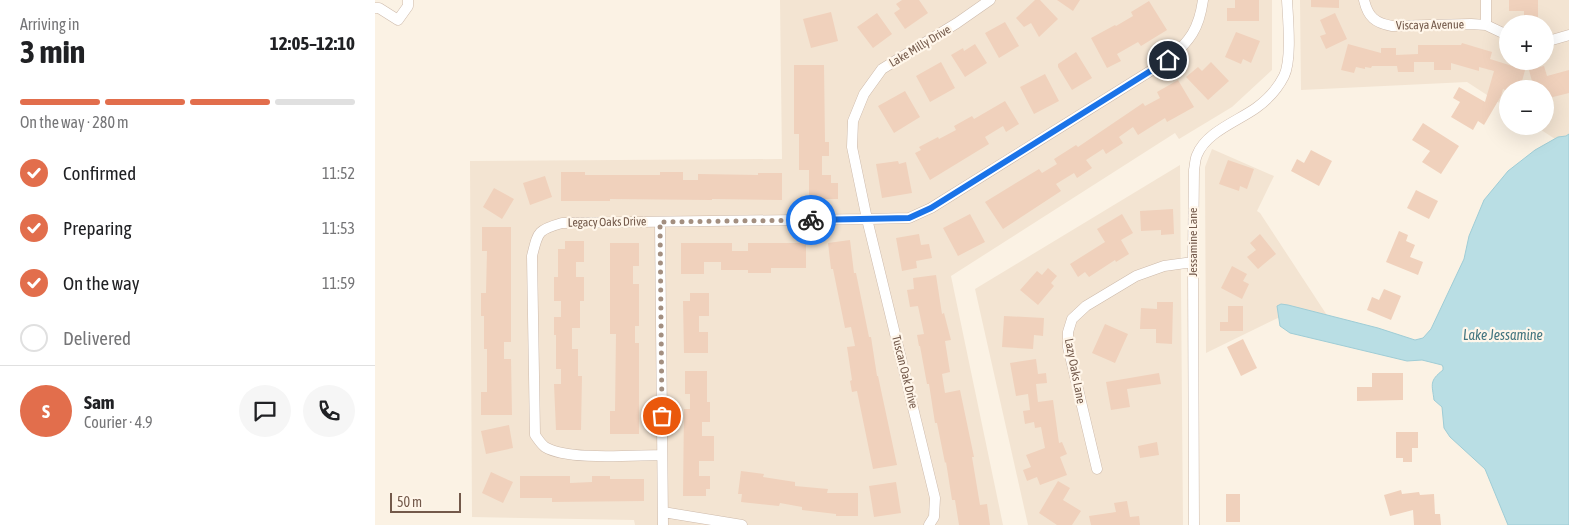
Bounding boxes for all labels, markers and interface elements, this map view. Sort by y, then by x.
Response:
text: Arriving in [20,15,80,33]
map controls [1499,15,1554,135]
button: + [1499,15,1554,70]
street label: Viscaya Avenue [1396,17,1464,33]
street label: Lake Milly Drive [887,22,953,70]
text: 12:05–12:10 [270,32,355,54]
text: 3 min [20,33,85,70]
pin [1147,39,1189,81]
icon: home [1154,46,1182,74]
button: − [1499,80,1554,135]
text: On the way · 280 m [20,113,129,131]
icon: check [20,159,48,187]
text: Confirmed [63,162,136,184]
text: 11:52 [322,164,355,182]
courier [786,195,836,245]
icon: bike [797,206,825,234]
street label: Jessamine Lane [1186,207,1200,277]
icon: check [20,214,48,242]
street label: Legacy Oaks Drive [568,214,646,230]
text: Preparing [63,217,132,239]
text: 11:53 [322,219,355,237]
icon: check [20,269,48,297]
text: On the way [63,272,140,294]
text: 11:59 [322,274,355,292]
text: Delivered [63,327,131,349]
water label: Lake Jessamine [1463,327,1543,343]
street label: Tuscan Oak Drive [889,334,921,410]
street label: Lazy Oaks Lane [1062,337,1088,405]
button: chat [239,385,291,437]
button: phone [303,385,355,437]
text: Sam [84,391,115,413]
pin [641,395,683,437]
text: S [42,400,50,422]
icon: bag [648,402,676,430]
text: Courier · 4.9 [84,413,153,431]
scale bar [390,490,461,513]
text: 50 m [397,494,422,510]

